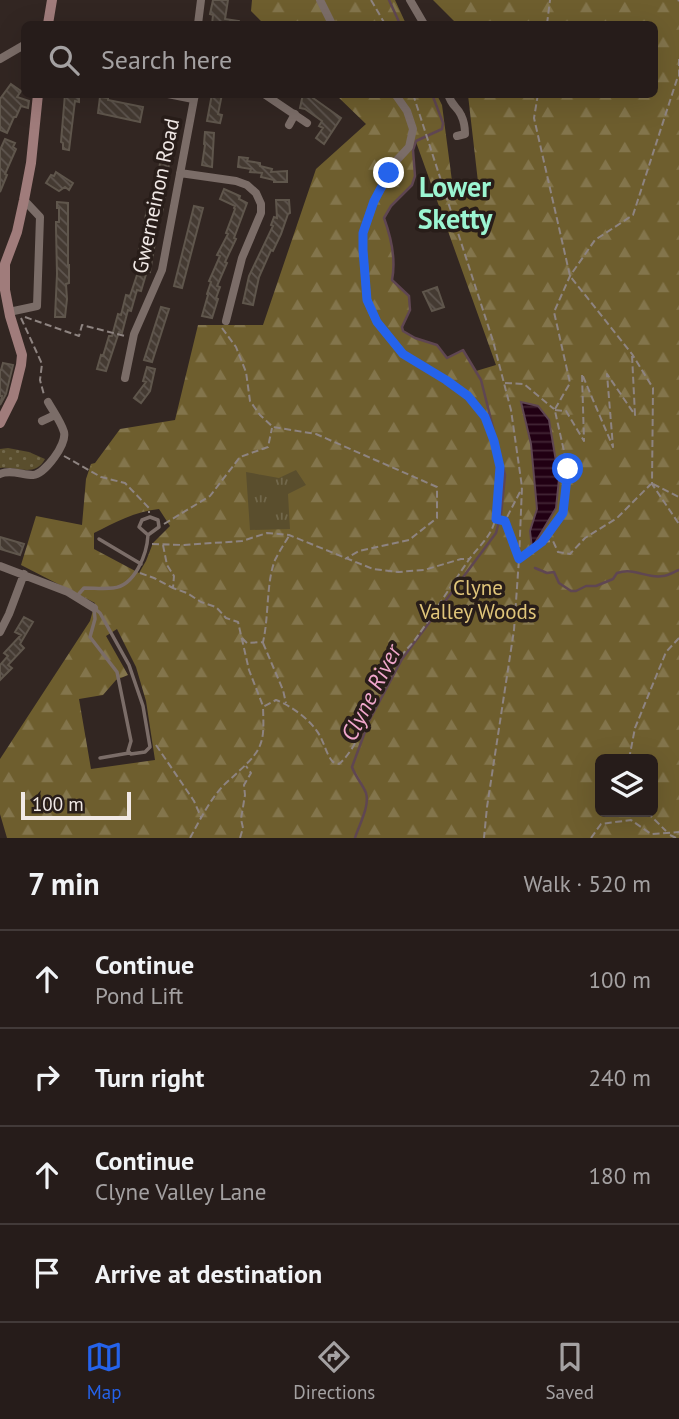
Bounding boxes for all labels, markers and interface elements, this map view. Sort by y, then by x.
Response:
search box [21,21,658,98]
icon: search [45,41,83,79]
text: Search here [101,43,232,76]
street label: Gwerneinon Road [126,116,185,276]
route end [373,157,404,188]
district label: Lower Sketty [418,168,493,237]
route start [552,453,583,484]
park label: Clyne Valley Woods [418,574,537,625]
water label: Clyne River [334,638,408,746]
map controls [595,754,658,817]
button: layers [595,754,658,817]
scale bar [21,789,131,821]
text: 100 m [32,792,84,816]
text: 7 min [28,864,100,903]
text: Walk · 520 m [524,869,651,898]
text: Continue [95,948,194,981]
icon: ahead [28,960,66,998]
text: 100 m [589,965,651,994]
text: Pond Lift [95,981,183,1010]
icon: right [28,1058,66,1096]
text: Turn right [95,1061,204,1094]
text: 240 m [589,1063,651,1092]
text: Continue [95,1144,194,1177]
icon: ahead [28,1156,66,1194]
text: 180 m [589,1161,651,1190]
text: Clyne Valley Lane [95,1177,266,1206]
icon: arrive [28,1254,66,1292]
text: Arrive at destination [95,1257,322,1290]
tab: Map [85,1338,123,1404]
tab: Directions [293,1338,375,1404]
tab: Saved [546,1338,594,1404]

